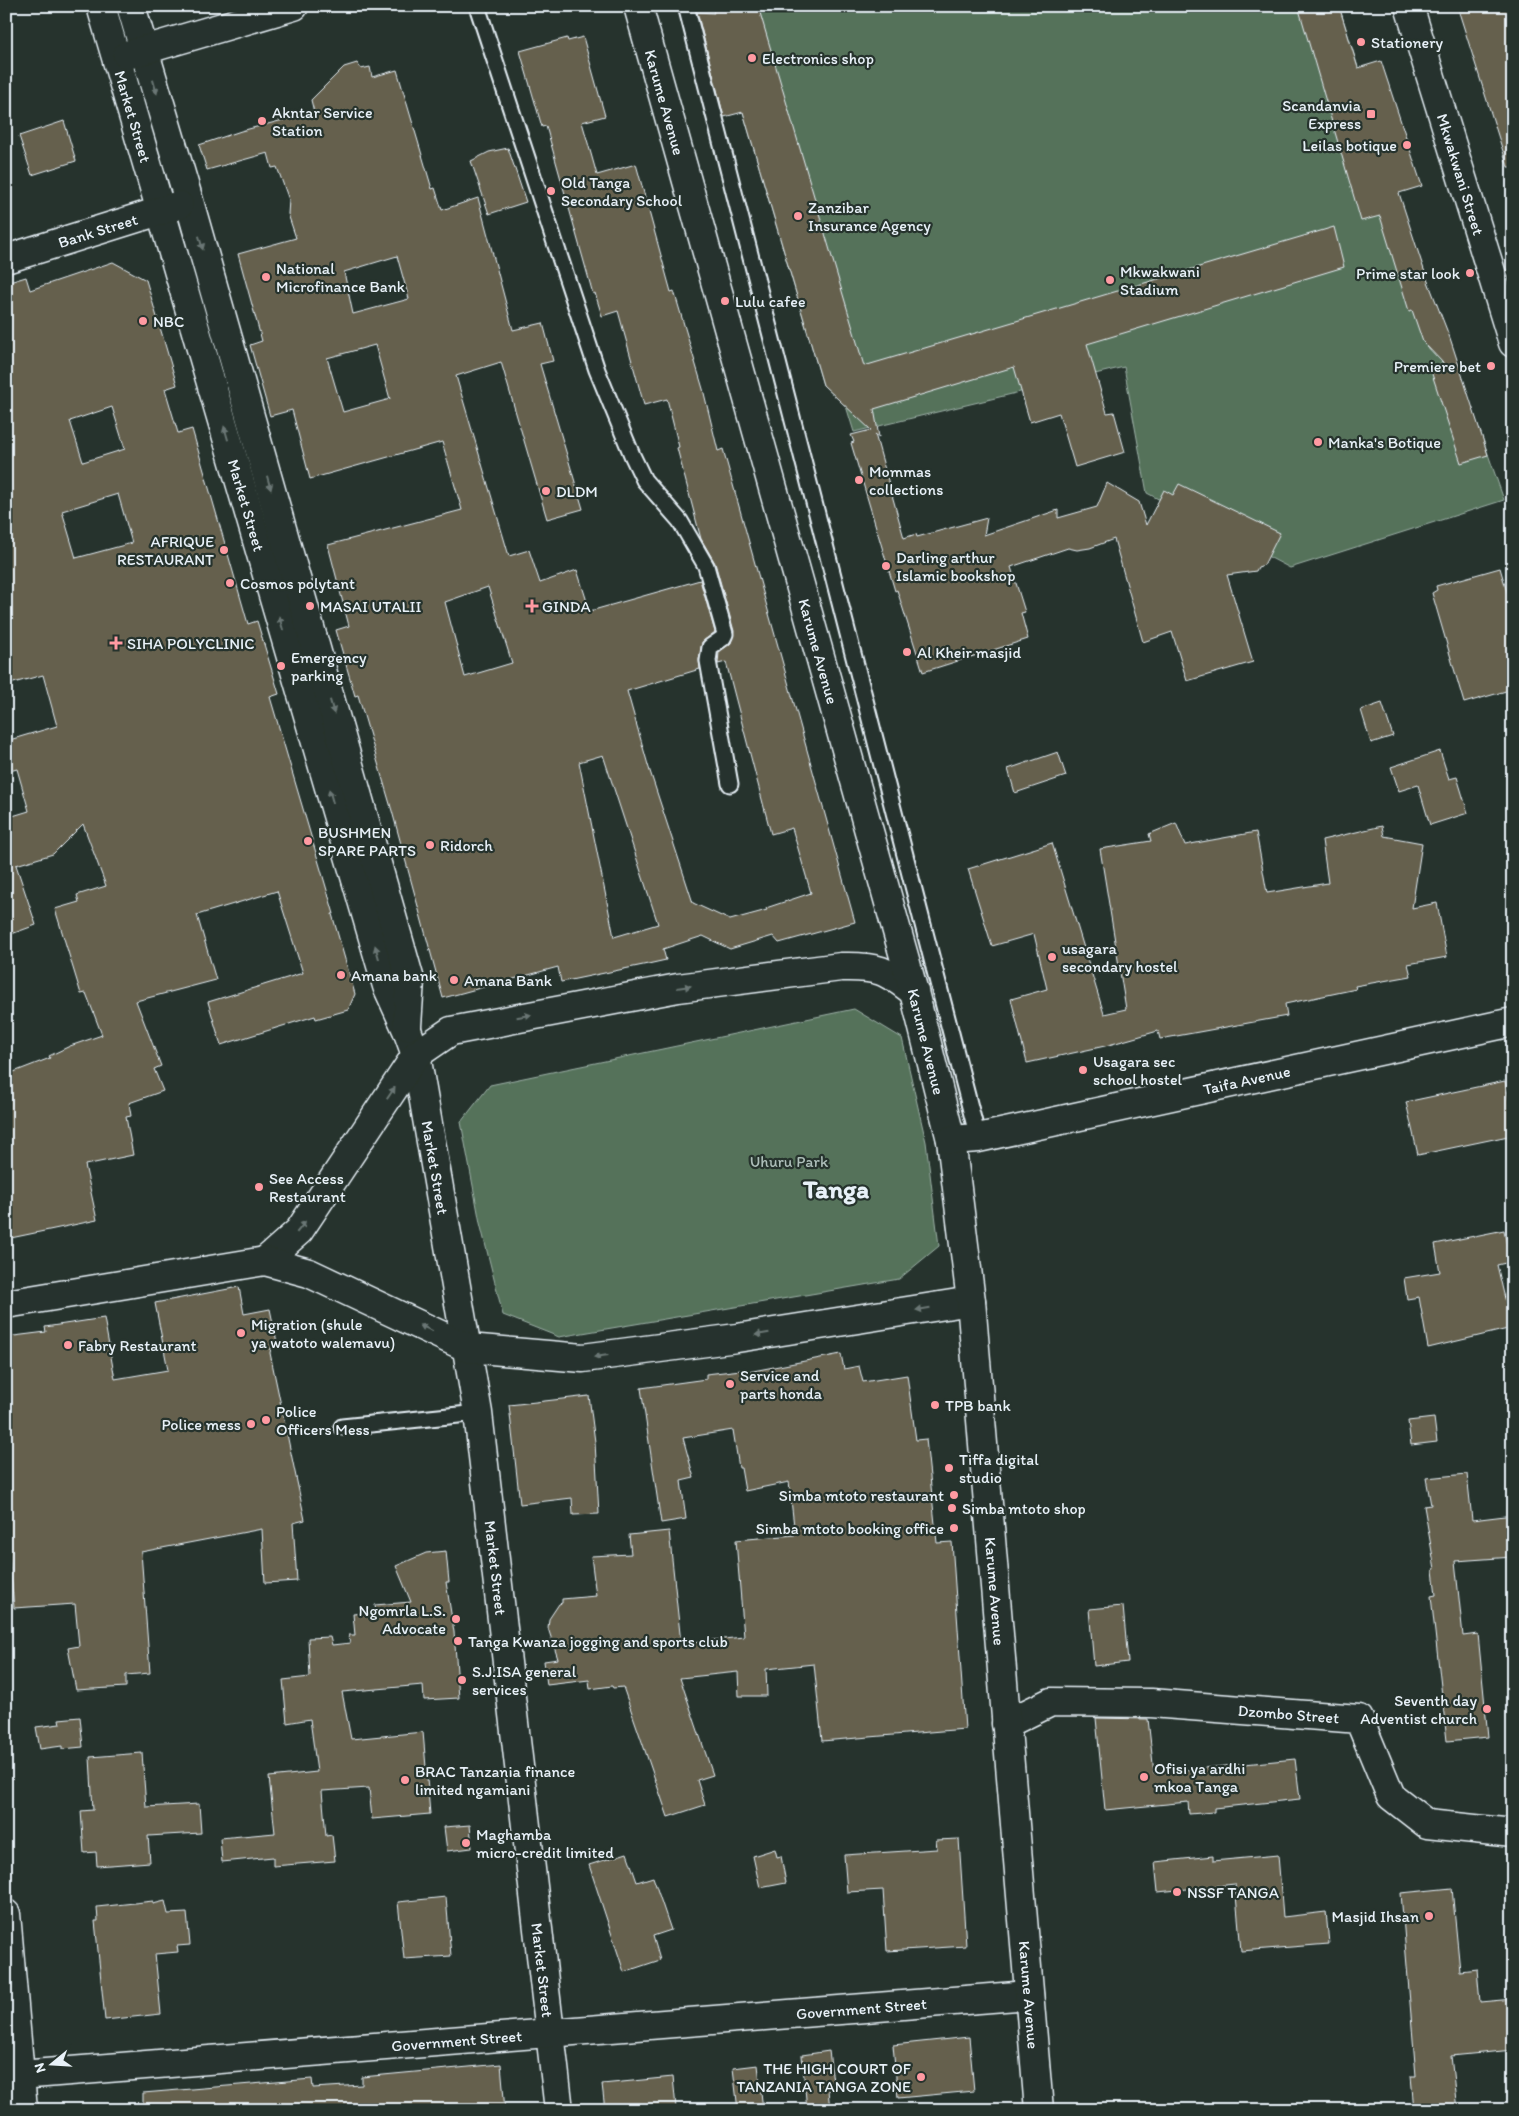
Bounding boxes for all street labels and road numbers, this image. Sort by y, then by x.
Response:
street label: Karume Avenue [641,48,688,158]
street label: Market Street [110,68,155,165]
street label: Mkwakwani Street [1433,111,1488,237]
street label: Bank Street [56,210,140,252]
street label: Market Street [224,457,269,554]
street label: Karume Avenue [794,596,842,707]
street label: Karume Avenue [904,987,948,1097]
street label: Taifa Avenue [1201,1061,1292,1099]
street label: Market Street [418,1119,452,1216]
street label: Market Street [481,1520,510,1616]
street label: Karume Avenue [981,1536,1009,1647]
street label: Dzombo Street [1237,1701,1340,1727]
street label: Market Street [527,1922,557,2019]
street label: Karume Avenue [1015,1940,1043,2050]
street label: Government Street [795,1994,927,2023]
street label: Government Street [391,2026,523,2056]

